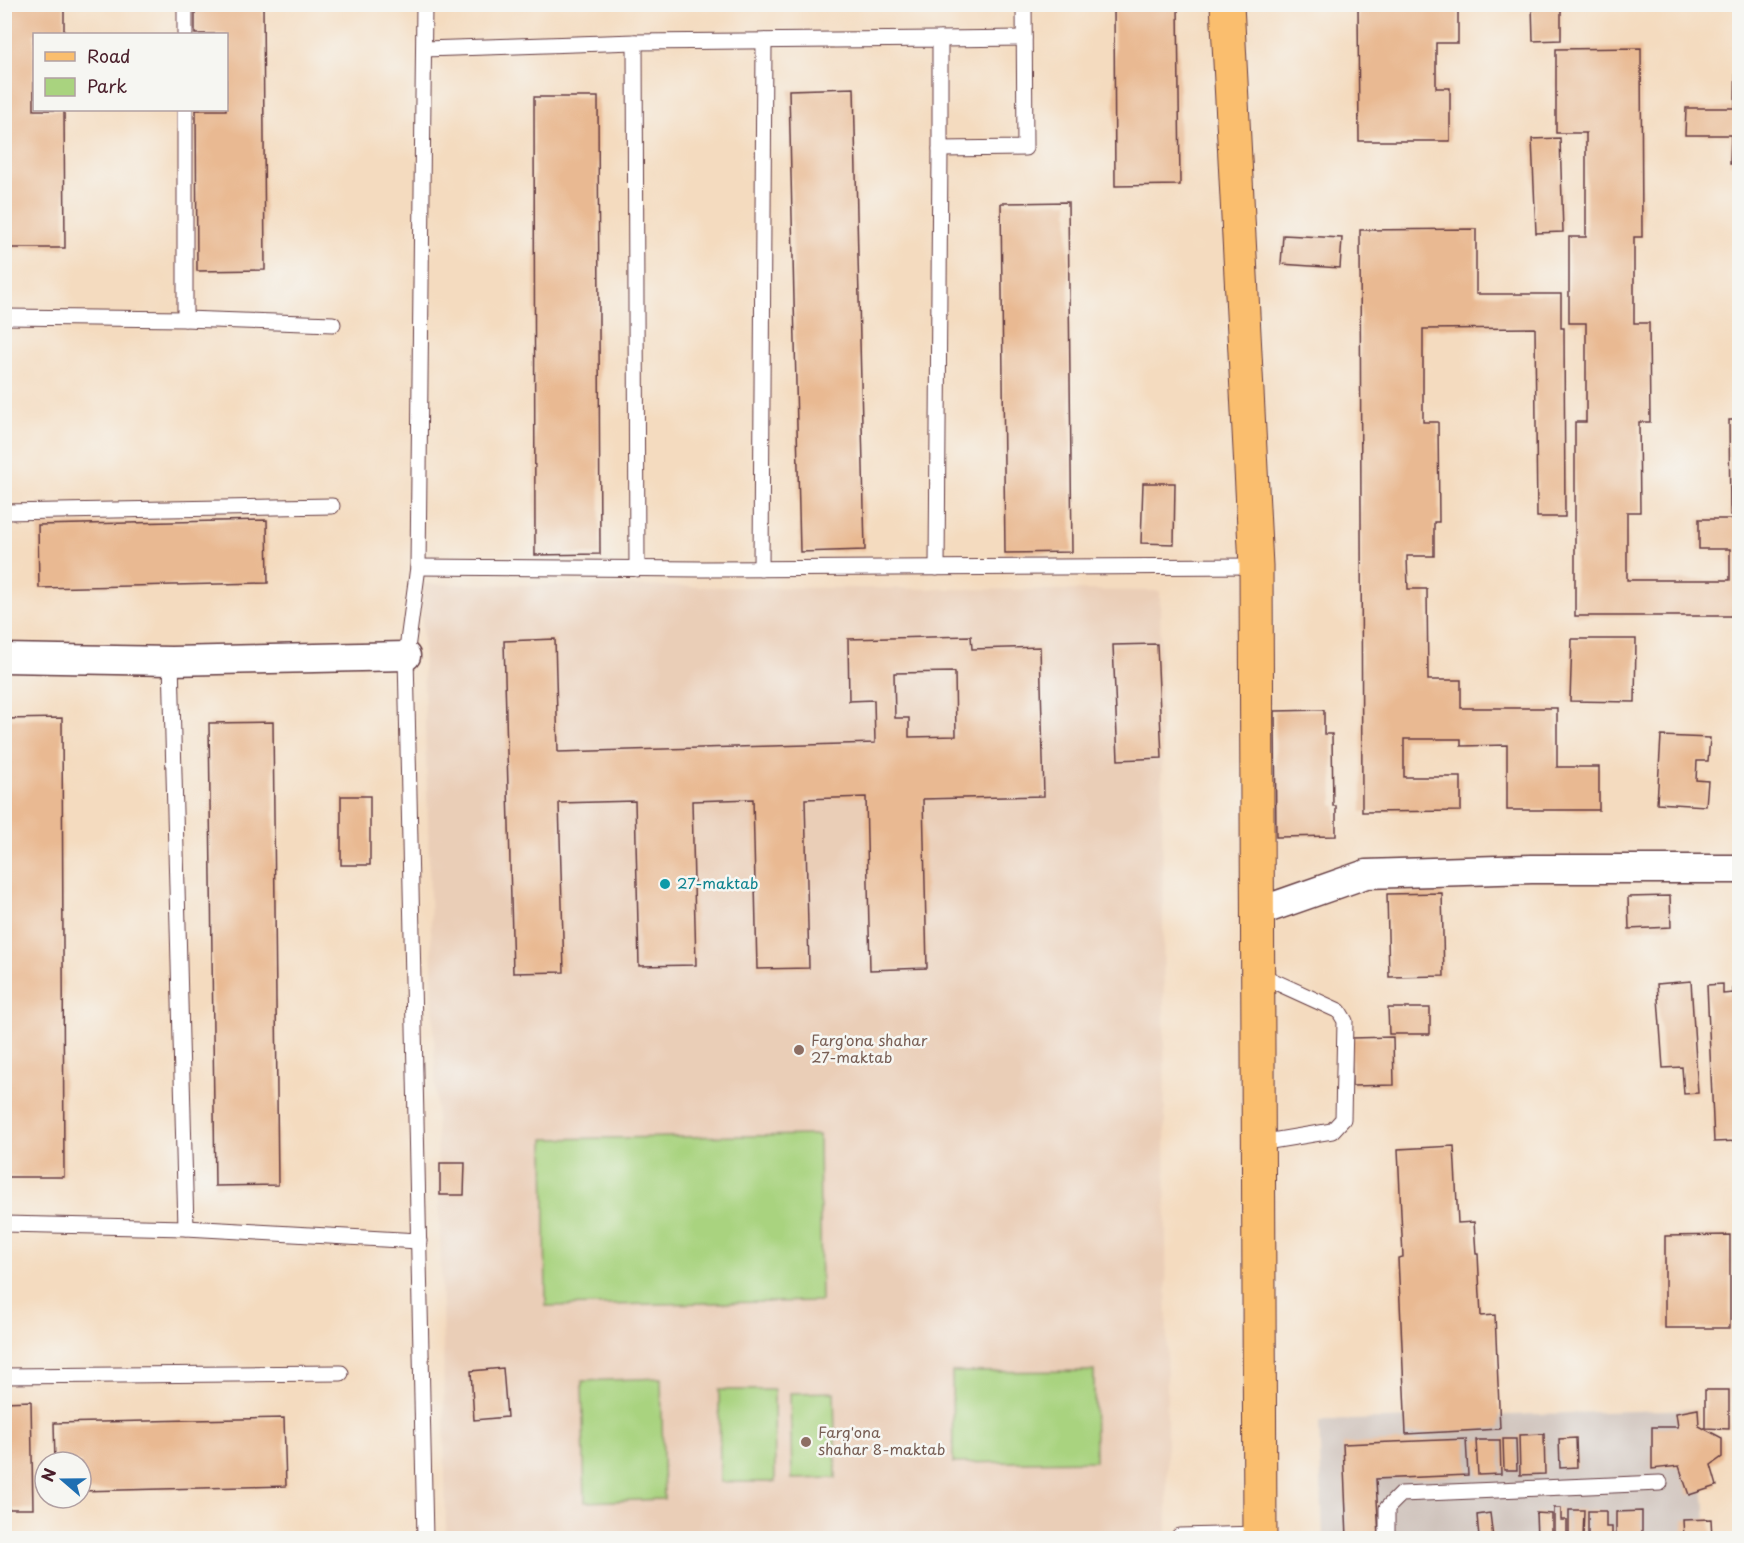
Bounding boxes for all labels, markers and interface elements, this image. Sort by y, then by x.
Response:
legend [33,33,228,111]
text: Road [87,42,131,69]
text: Park [87,72,127,99]
place label: 27-maktab [677,871,758,894]
marker: 27-maktab [658,877,672,891]
place label: Farg'ona shahar 27-maktab [811,1028,928,1068]
marker: Farg'ona shahar 27-maktab [792,1043,806,1057]
place label: Farg'ona shahar 8-maktab [818,1420,945,1460]
marker: Farg'ona shahar 8-maktab [799,1435,813,1449]
north arrow [33,1450,93,1510]
text: N [35,1464,61,1485]

